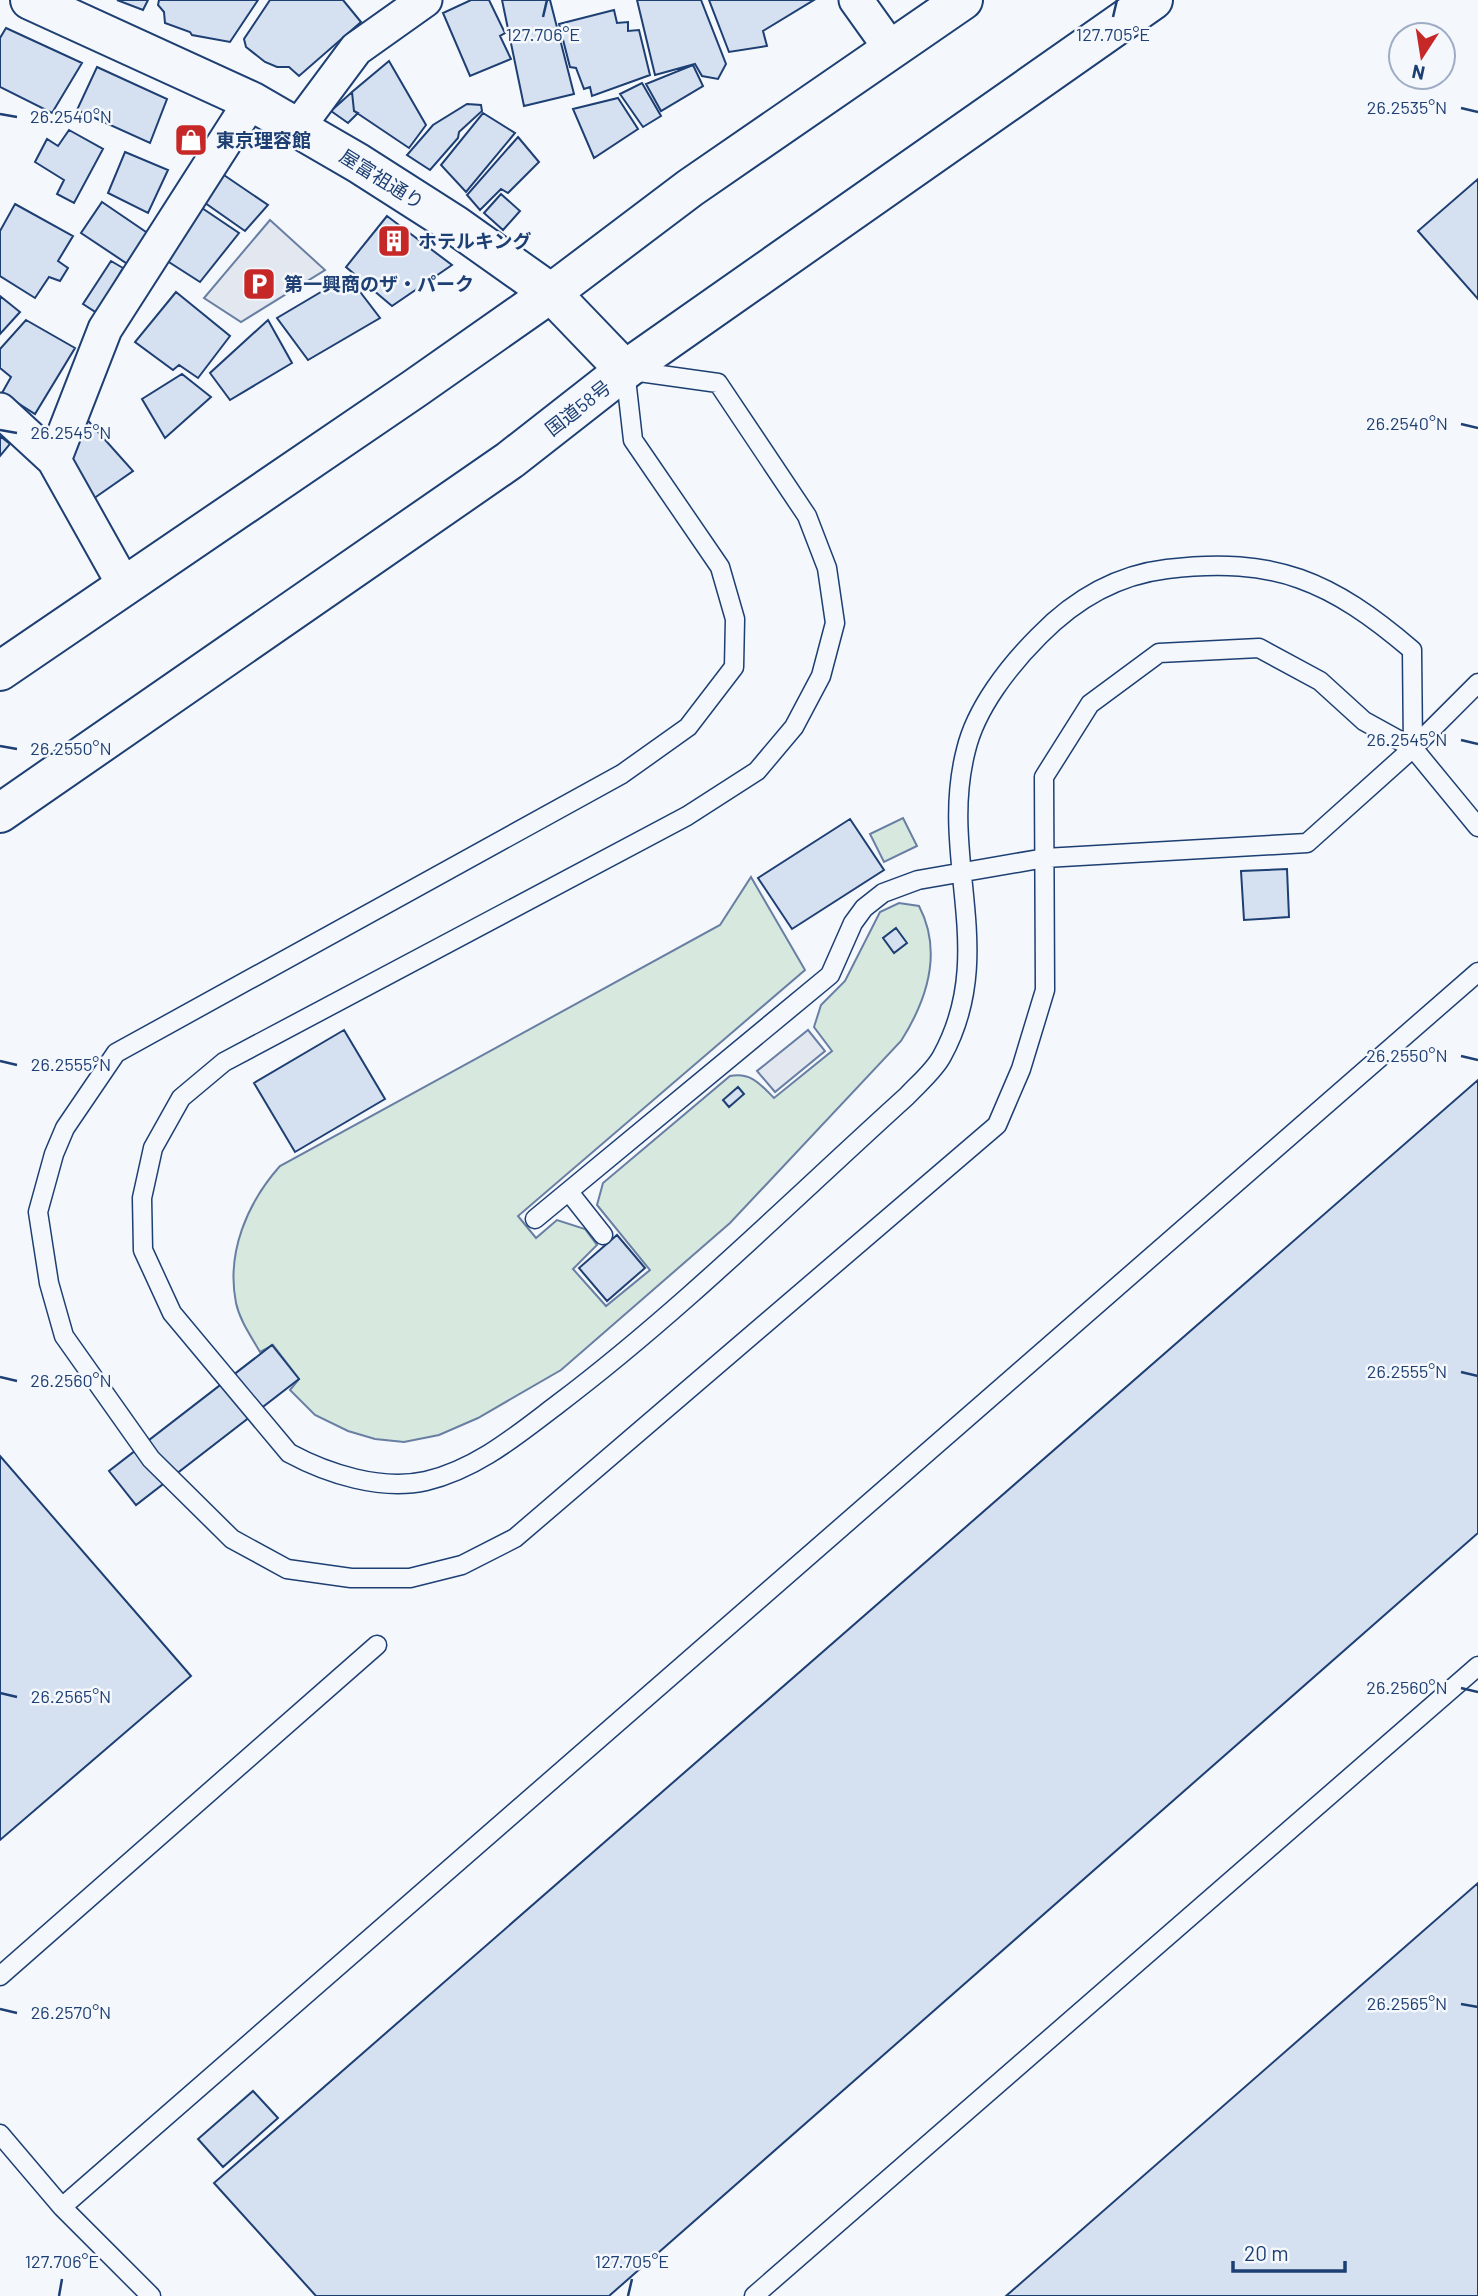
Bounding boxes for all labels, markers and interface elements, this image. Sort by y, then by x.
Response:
north arrow [1387,21,1457,91]
text: 127.706°E [506,23,580,45]
text: 127.705°E [1076,23,1150,45]
text: N [1410,61,1427,86]
text: 26.2535°N [1367,96,1447,118]
text: 26.2540°N [30,105,112,127]
shop icon: 東京理容館 [172,121,210,159]
place label: 東京理容館 [216,128,311,151]
street label: 屋富祖通り [336,144,429,214]
building icon: ホテルキング [375,222,413,260]
place label: ホテルキング [418,229,531,252]
parking icon: 第一興商のザ・パーク [240,265,278,303]
place label: 第一興商のザ・パーク [284,272,474,295]
street label: 国道58号 [540,375,615,440]
text: 26.2540°N [1366,412,1448,434]
text: 26.2545°N [30,421,112,443]
text: 26.2545°N [1366,728,1448,750]
text: 26.2550°N [30,737,112,759]
text: 26.2550°N [1366,1044,1448,1066]
text: 26.2555°N [31,1053,111,1075]
text: 26.2555°N [1367,1360,1447,1382]
text: 26.2560°N [30,1369,112,1391]
text: 26.2560°N [1366,1676,1448,1698]
text: 26.2565°N [31,1685,111,1707]
text: 26.2565°N [1367,1992,1447,2014]
text: 26.2570°N [31,2001,111,2023]
scale bar [1233,2230,1345,2274]
text: 20 m [1244,2240,1289,2265]
text: 127.706°E [25,2250,99,2272]
text: 127.705°E [595,2250,669,2272]

